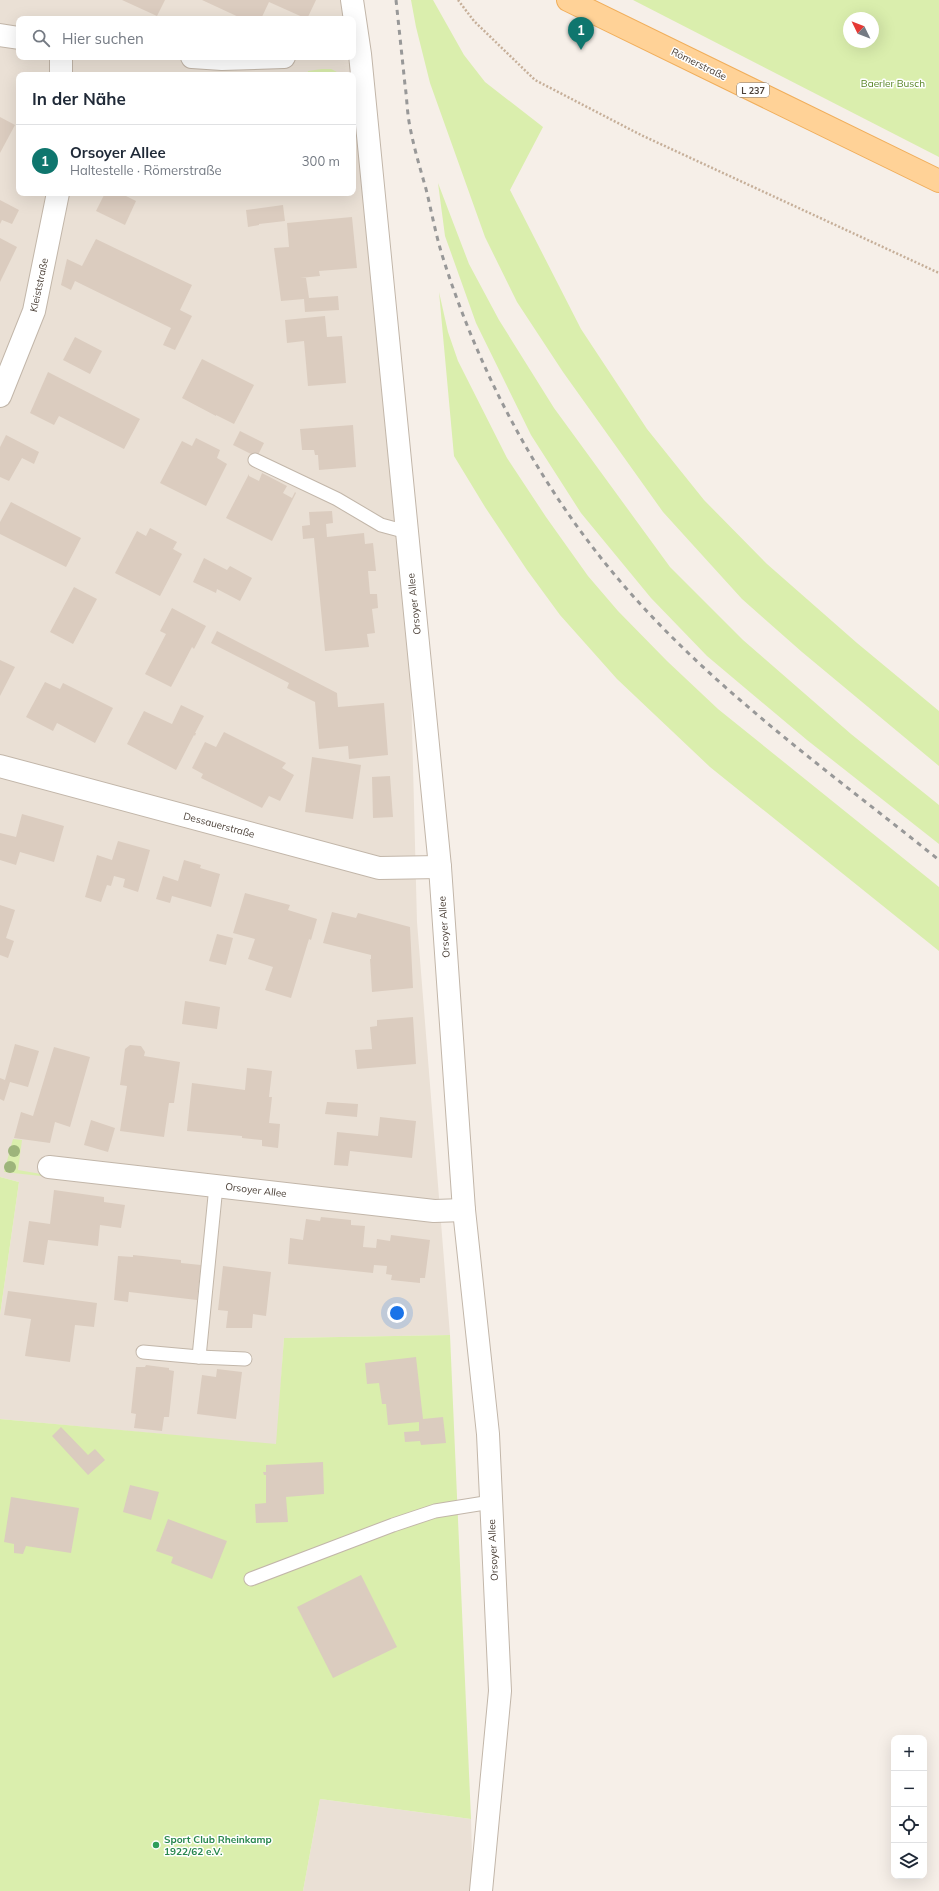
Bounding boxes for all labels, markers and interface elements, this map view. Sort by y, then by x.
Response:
north arrow [843,12,879,48]
search box [16,16,356,60]
pin: 1 [568,17,594,50]
icon: search [30,27,52,49]
text: Hier suchen [62,29,144,48]
street label: Römerstraße [669,45,729,83]
park label: Baerler Busch [861,77,925,90]
road number: L 237 [737,83,769,97]
text: In der Nähe [32,88,126,109]
text: Orsoyer Allee [70,143,166,162]
text: 1 [41,153,49,169]
text: 300 m [302,153,340,169]
text: Haltestelle · Römerstraße [70,162,222,178]
street label: Kleiststraße [27,257,51,313]
street label: Orsoyer Allee [404,573,424,635]
street label: Dessauerstraße [182,809,256,841]
street label: Orsoyer Allee [435,896,453,958]
street label: Orsoyer Allee [225,1180,287,1200]
your location [387,1303,407,1323]
street label: Orsoyer Allee [485,1519,501,1581]
map controls [891,1735,927,1879]
button: + [891,1735,927,1771]
button: − [891,1771,927,1807]
button: locate [891,1807,927,1843]
place label: Sport Club Rheinkamp 1922/62 e.V. [164,1833,272,1858]
marker: Sport Club Rheinkamp 1922/62 e.V. [151,1840,161,1850]
button: layers [891,1843,927,1879]

